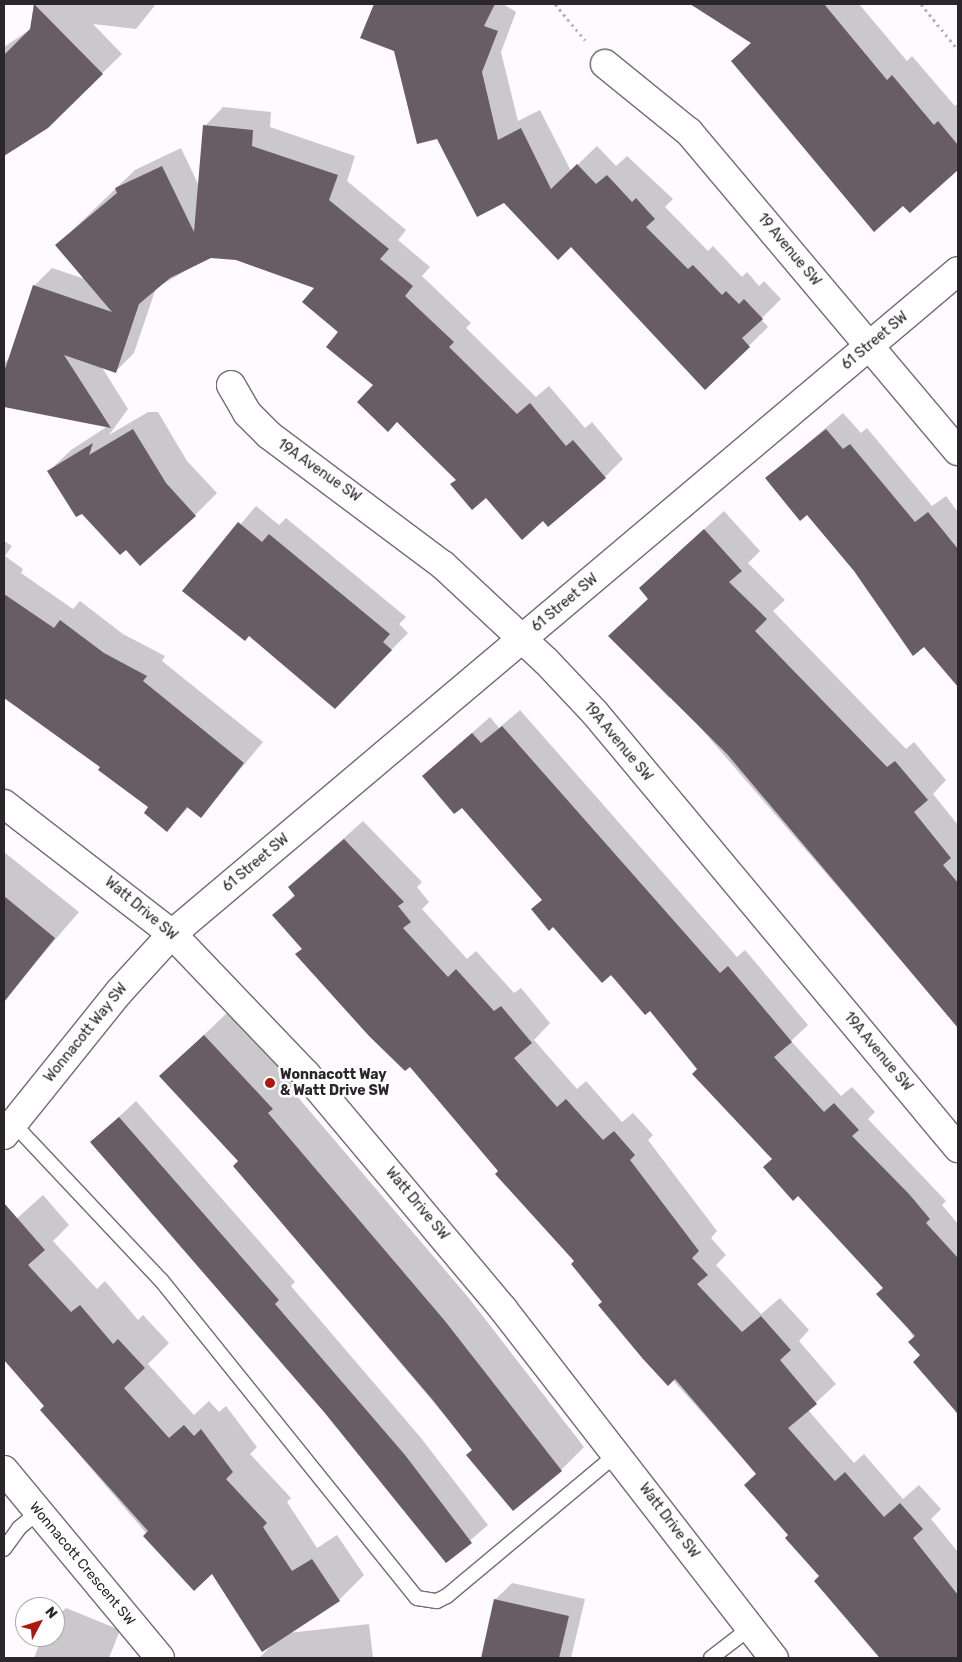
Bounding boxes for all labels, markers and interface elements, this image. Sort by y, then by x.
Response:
street label: 19 Avenue SW [754,210,824,290]
street label: 61 Street SW [838,308,912,374]
street label: 19A Avenue SW [274,436,364,506]
street label: 61 Street SW [528,570,602,636]
street label: 19A Avenue SW [580,699,656,785]
street label: 61 Street SW [219,830,293,896]
street label: Watt Drive SW [101,874,181,944]
street label: Wonnacott Way SW [41,980,131,1086]
street label: 19A Avenue SW [840,1009,916,1095]
place label: Wonnacott Way & Watt Drive SW [280,1067,390,1100]
marker: Wonnacott Way & Watt Drive SW [264,1077,276,1089]
street label: Watt Drive SW [382,1164,452,1244]
street label: Watt Drive SW [635,1480,703,1562]
street label: Wonnacott Crescent SW [25,1499,139,1629]
north arrow [15,1597,65,1647]
text: N [41,1603,61,1622]

